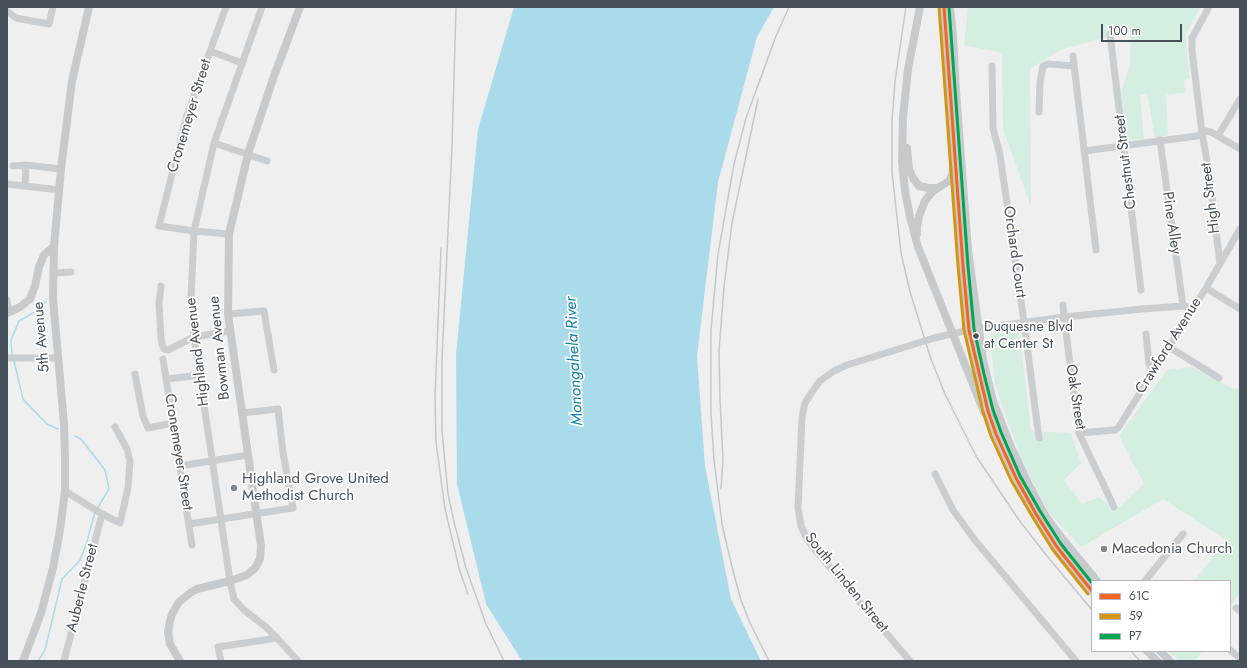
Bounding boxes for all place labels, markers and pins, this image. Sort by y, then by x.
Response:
place label: Duquesne Blvd at Center St [984,320,1073,352]
marker: Duquesne Blvd at Center St [971,331,981,341]
place label: Highland Grove United Methodist Church [242,470,389,505]
marker: Highland Grove United Methodist Church [229,483,239,493]
place label: Macedonia Church [1112,540,1232,558]
marker: Macedonia Church [1099,544,1109,554]

